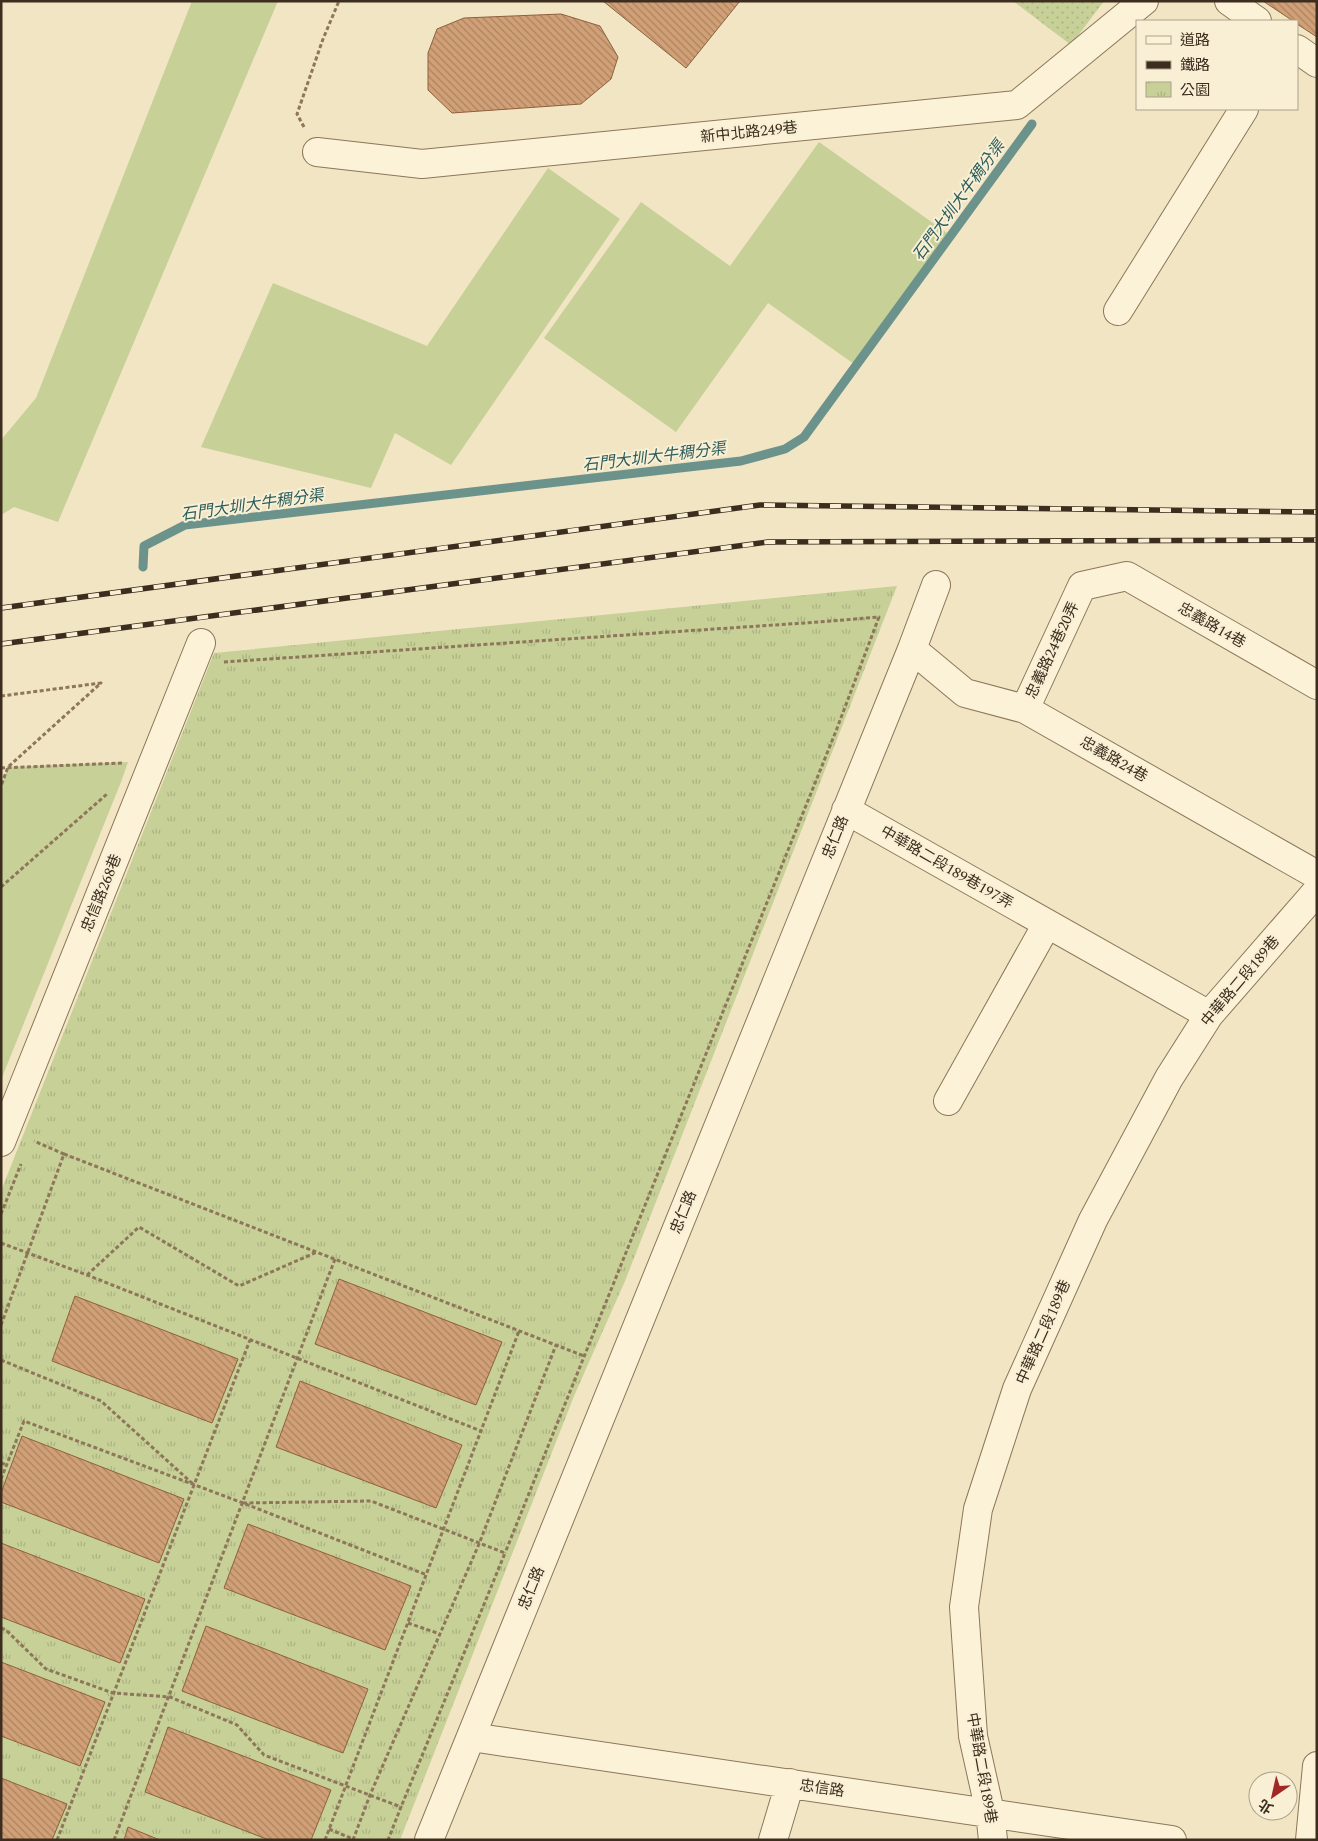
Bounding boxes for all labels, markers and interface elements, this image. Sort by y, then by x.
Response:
legend [1136,20,1298,110]
text: 道路 [1180,29,1210,52]
text: 鐵路 [1180,54,1210,77]
text: 公園 [1180,79,1210,102]
street label: 新中北路249巷 [699,116,799,149]
water label: 石門大圳大牛稠分渠 [907,134,1012,266]
water label: 石門大圳大牛稠分渠 [581,436,729,478]
water label: 石門大圳大牛稠分渠 [179,483,327,527]
street label: 忠義路14巷 [1174,597,1250,654]
street label: 忠義路24巷20弄 [1020,598,1085,703]
street label: 忠義路24巷 [1076,731,1152,788]
street label: 忠仁路 [816,812,855,862]
street label: 中華路二段189巷197弄 [876,820,1017,915]
street label: 忠信路268巷 [75,851,128,936]
street label: 中華路二段189巷 [1195,931,1285,1032]
street label: 忠仁路 [664,1187,703,1237]
street label: 中華路二段189巷 [1010,1276,1077,1388]
street label: 忠仁路 [512,1563,551,1613]
street label: 中華路二段189巷 [960,1711,1003,1825]
north arrow [1248,1771,1298,1821]
street label: 忠信路 [798,1774,846,1803]
text: 北 [1254,1794,1278,1819]

